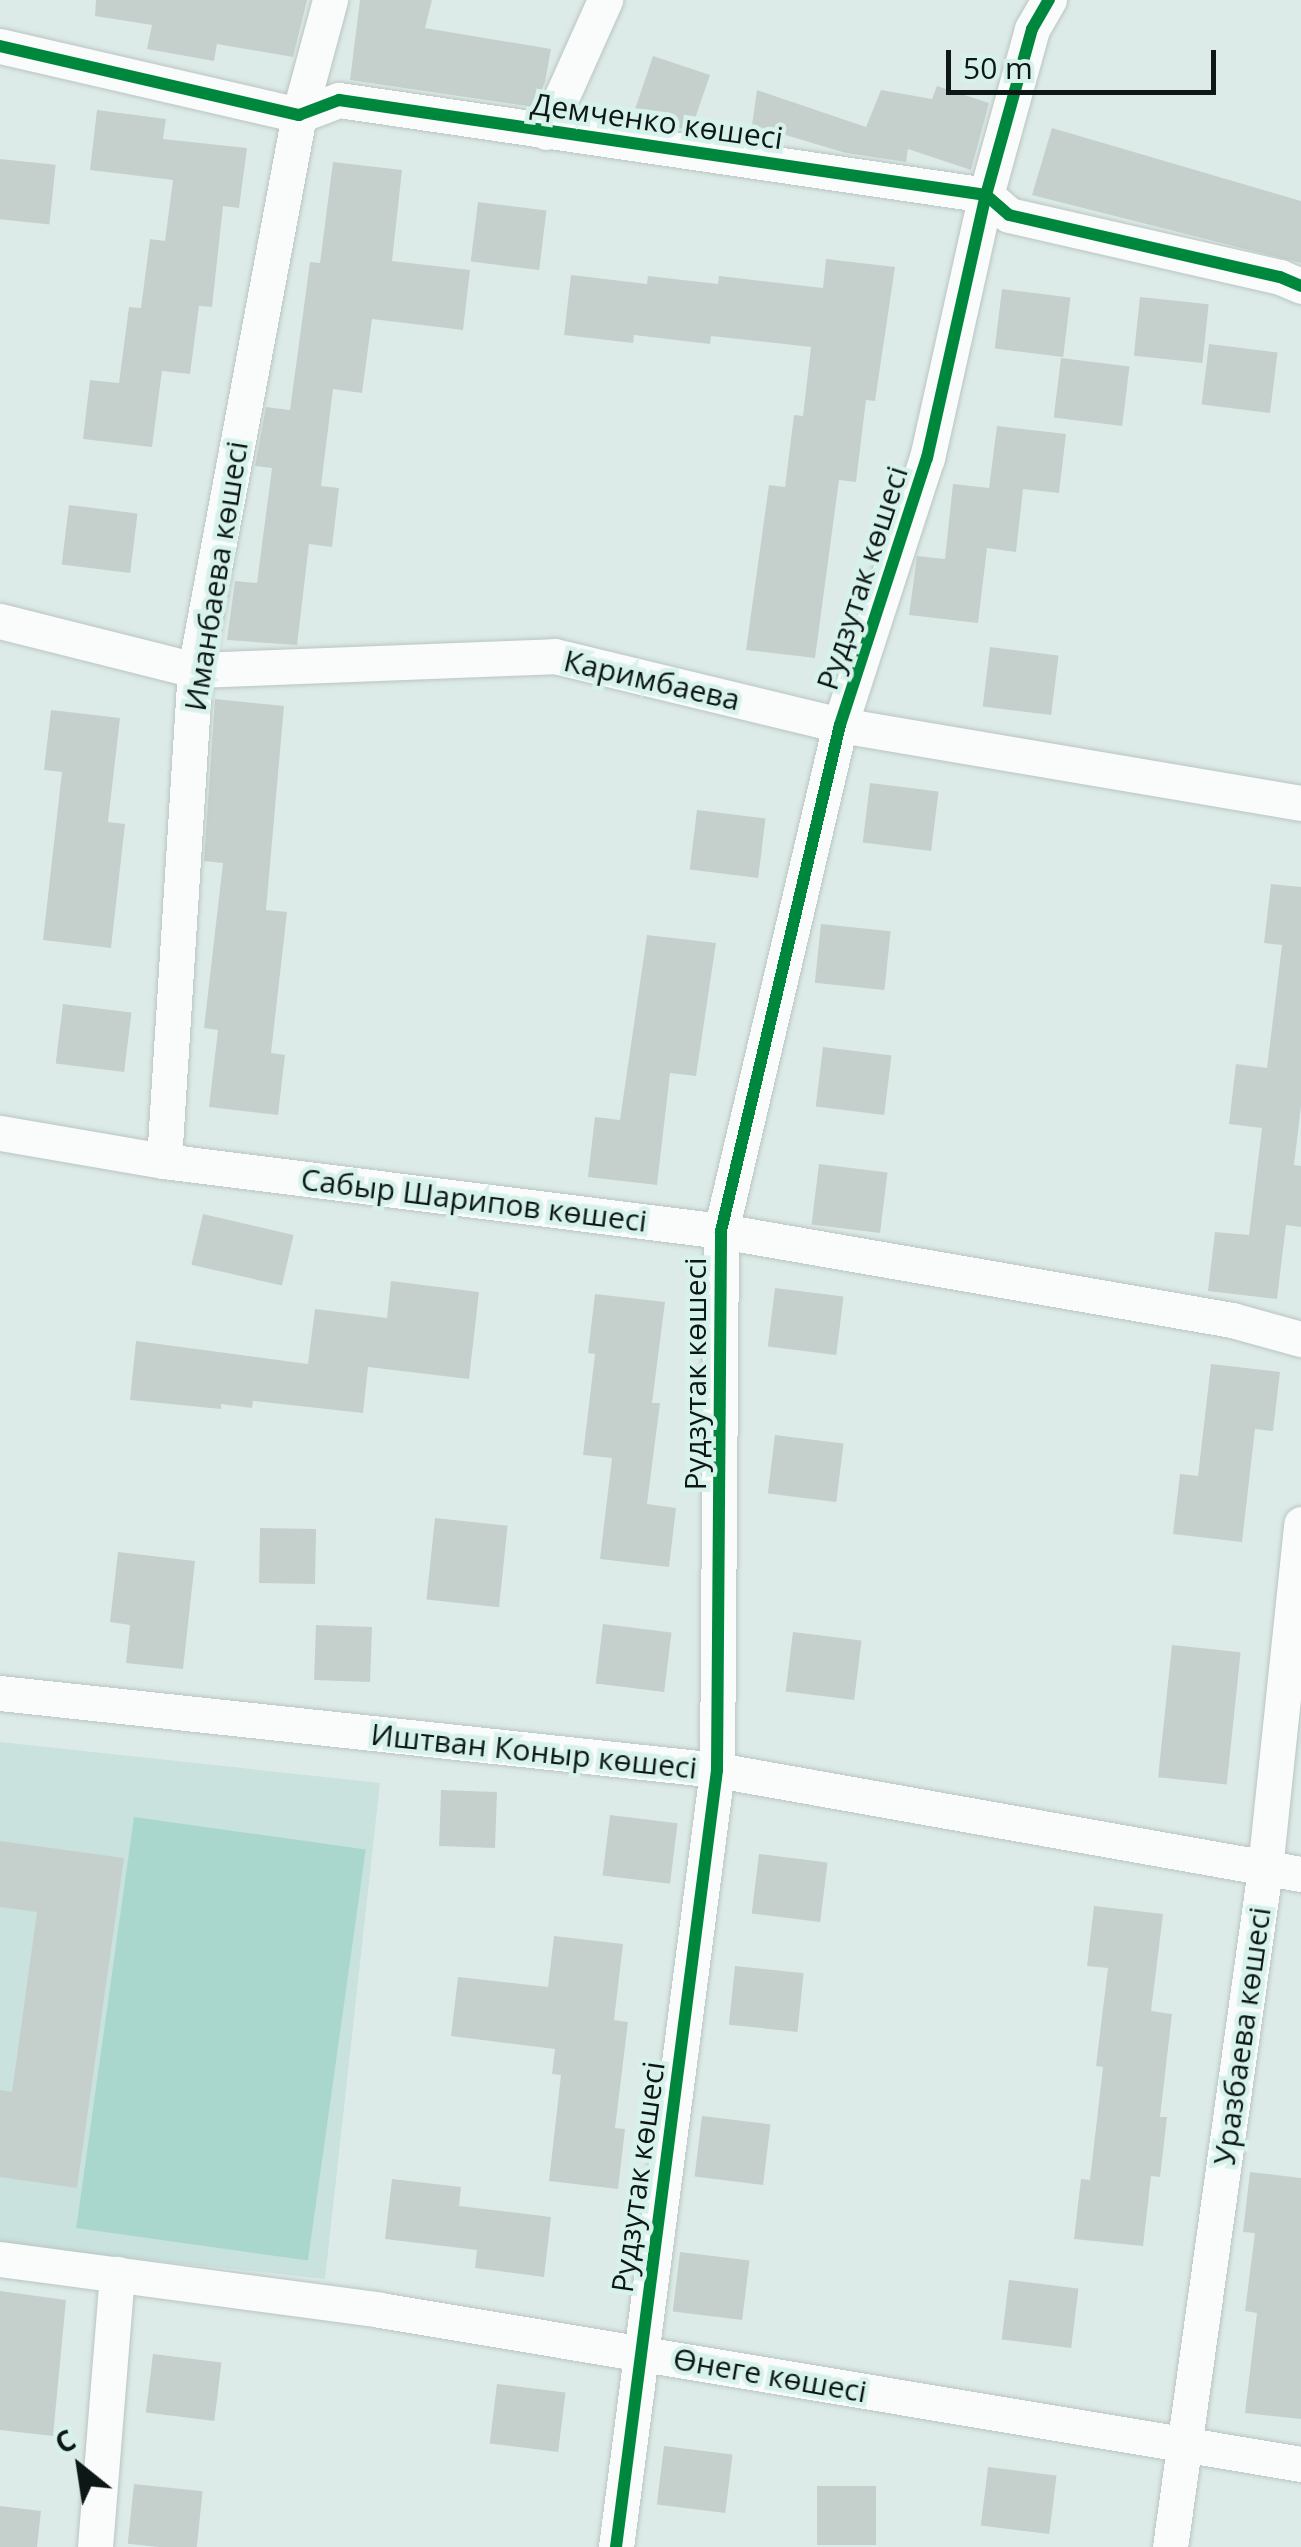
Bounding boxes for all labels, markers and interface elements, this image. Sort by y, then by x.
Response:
scale bar [951,30,1221,92]
text: 50 m [963,47,1033,88]
street label: Демченко көшесі [529,86,785,156]
street label: Иманбаева көшесі [177,439,255,713]
street label: Рудзутак көшесі [809,462,915,694]
street label: Каримбаева [560,642,744,718]
street label: Сабыр Шарипов көшесі [299,1161,649,1239]
street label: Рудзутак көшесі [677,1258,713,1490]
street label: Иштван Коныр көшесі [369,1716,699,1786]
street label: Уразбаева көшесі [1206,1905,1278,2167]
street label: Рудзутак көшесі [604,2059,672,2295]
street label: Өнеге көшесі [670,2340,870,2410]
north arrow [30,2417,130,2517]
text: С [48,2420,82,2462]

